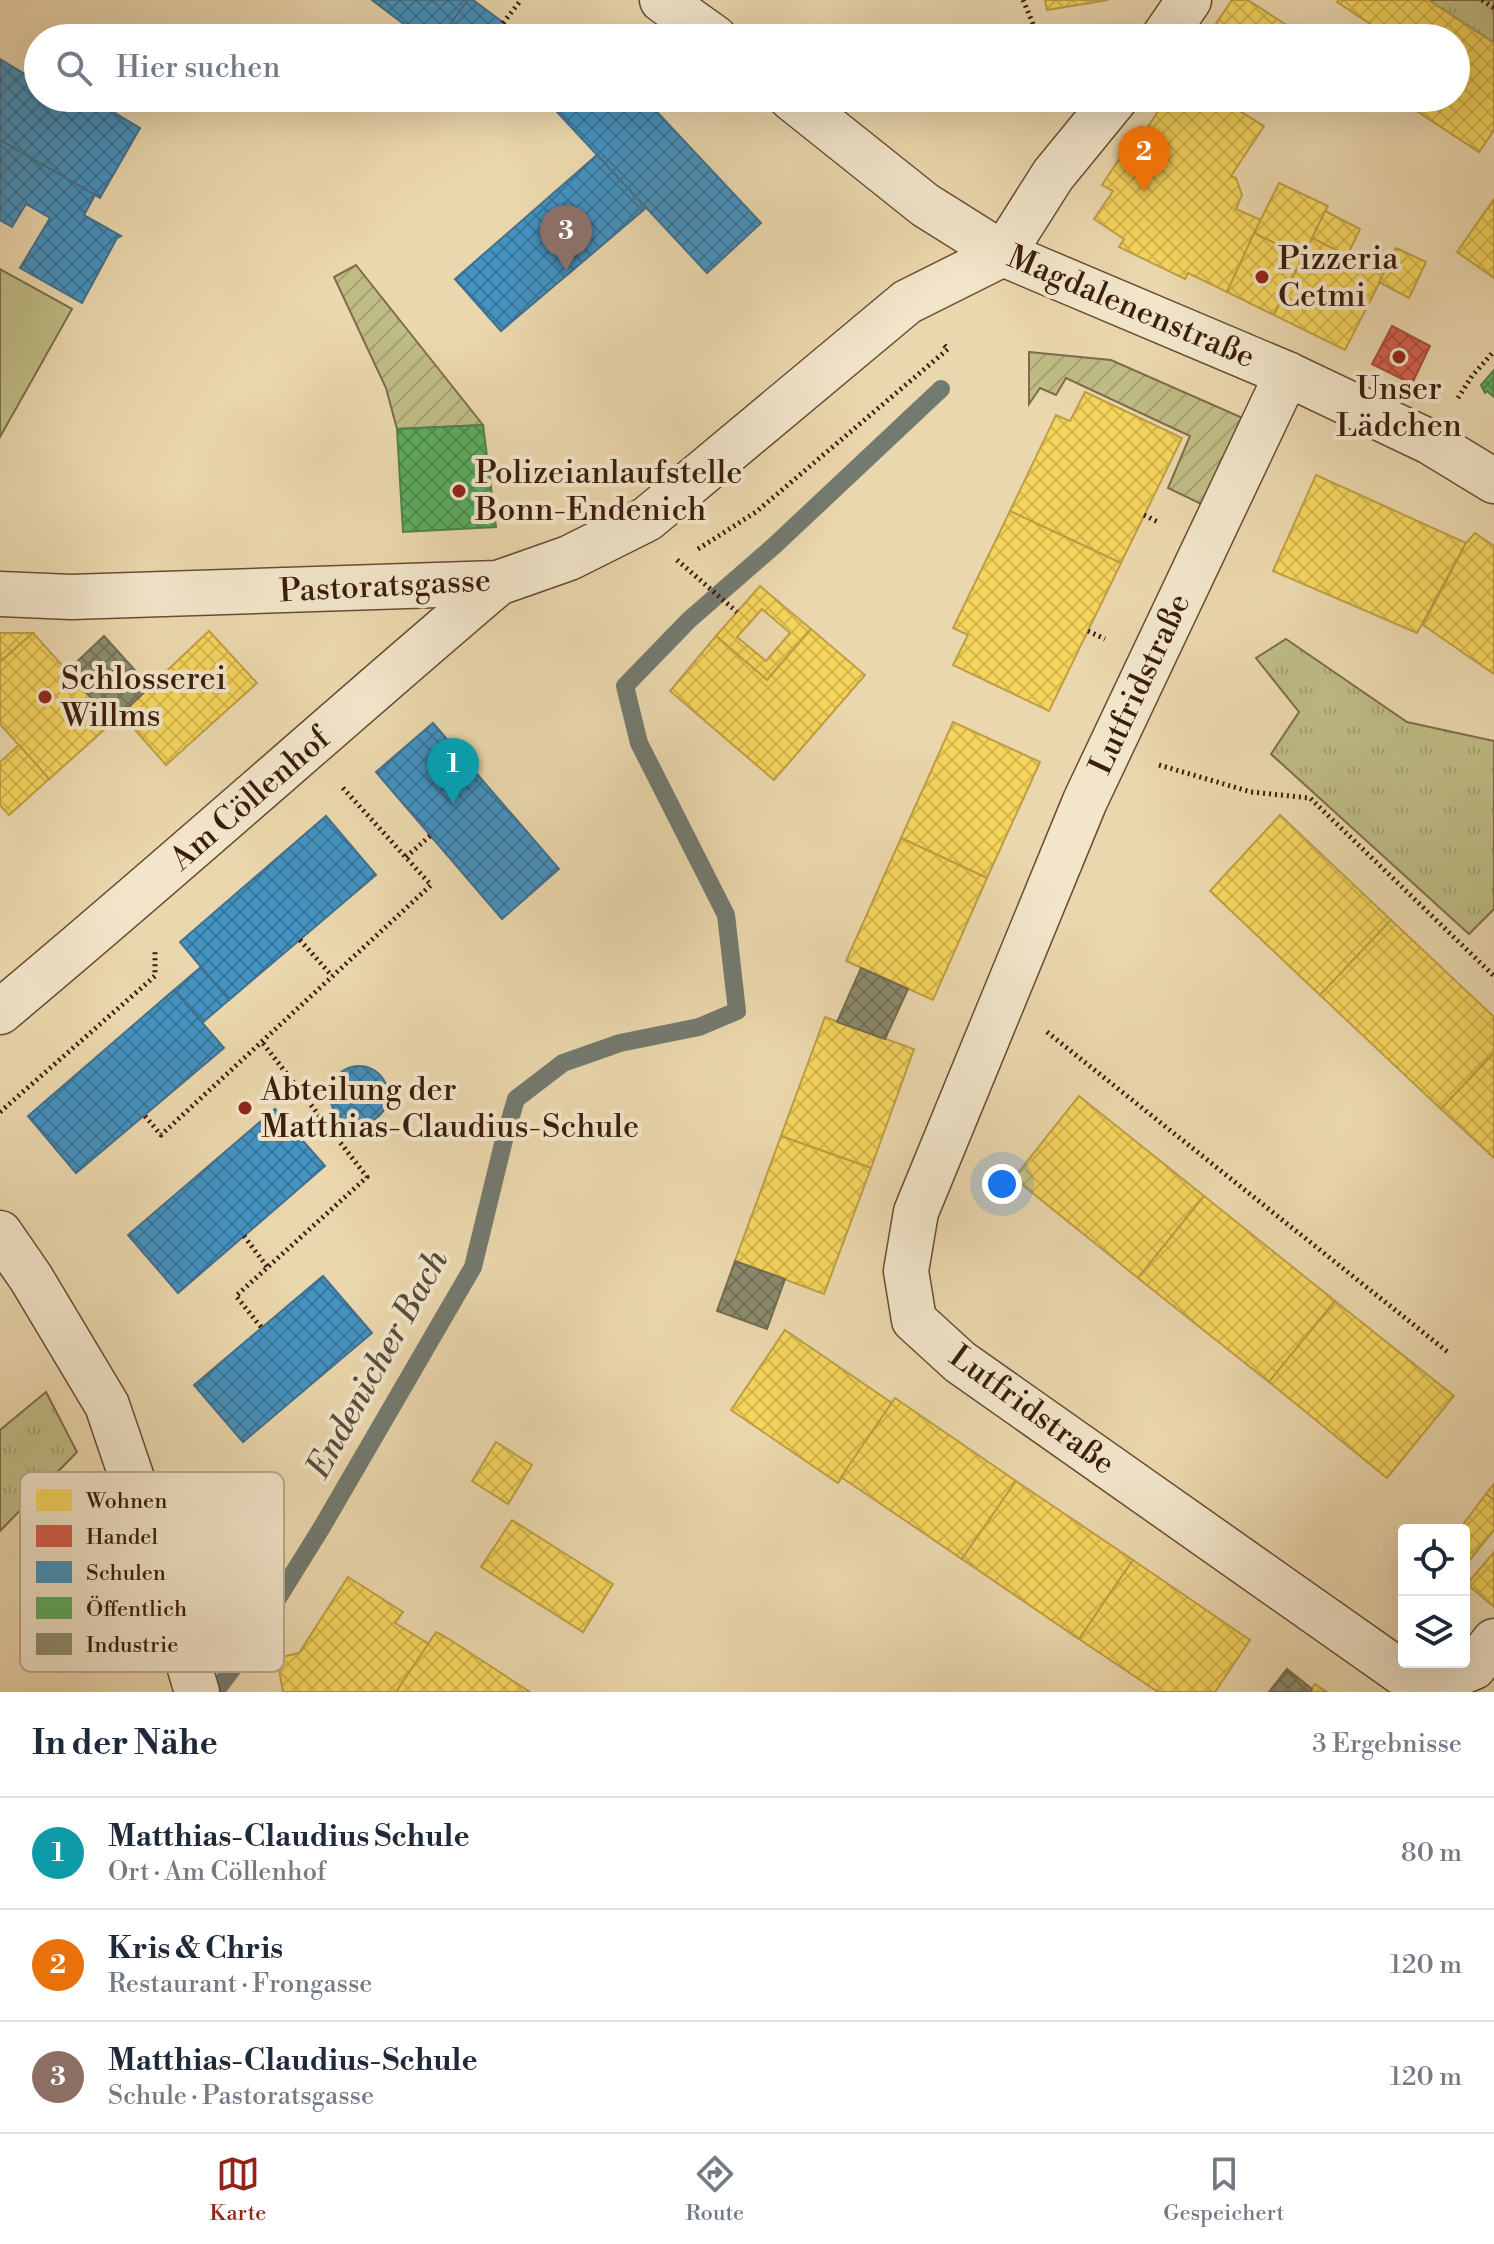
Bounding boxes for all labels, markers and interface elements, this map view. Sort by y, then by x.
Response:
search box [24,24,1470,112]
icon: search [52,46,96,90]
text: Hier suchen [116,49,280,87]
pin: 2 [1118,126,1170,192]
pin: 3 [540,205,592,271]
street label: Magdalenenstraße [1001,237,1261,377]
place label: Pizzeria Cetmi [1278,239,1399,316]
marker: Pizzeria Cetmi [1253,268,1271,286]
marker: Unser Lädchen [1390,348,1408,366]
place label: Unser Lädchen [1336,369,1462,446]
place label: Polizeianlaufstelle Bonn-Endenich [474,453,742,530]
marker: Polizeianlaufstelle Bonn-Endenich [450,482,468,500]
street label: Pastoratsgasse [278,560,492,612]
street label: Lutfridstraße [1081,587,1199,781]
place label: Schlosserei Willms [60,659,226,736]
marker: Schlosserei Willms [36,688,54,706]
street label: Am Cöllenhof [161,718,339,880]
pin: 1 [427,738,479,804]
place label: Abteilung der Matthias-Claudius-Schule [260,1070,639,1147]
marker: Abteilung der Matthias-Claudius-Schule [236,1099,254,1117]
your location [982,1164,1022,1204]
water label: Endenicher Bach [297,1242,458,1487]
street label: Lutfridstraße [941,1336,1123,1484]
legend [20,1472,284,1672]
text: Wohnen [85,1488,167,1515]
text: Handel [86,1524,158,1551]
map controls [1398,1524,1470,1668]
button: locate [1398,1524,1470,1596]
text: Schulen [86,1560,166,1587]
text: Öffentlich [86,1595,187,1623]
button: layers [1398,1596,1470,1668]
text: Industrie [86,1632,178,1659]
text: In der Nähe [32,1723,218,1765]
text: 3 Ergebnisse [1312,1728,1462,1760]
text: Matthias-Claudius Schule [108,1818,470,1856]
text: 1 [52,1837,64,1869]
text: 80 m [1401,1837,1462,1869]
text: Ort · Am Cöllenhof [108,1856,326,1888]
text: Kris & Chris [108,1930,283,1968]
text: 2 [50,1949,66,1981]
text: 120 m [1390,1949,1462,1981]
text: Restaurant · Frongasse [108,1968,372,2000]
text: Matthias-Claudius-Schule [108,2042,478,2080]
text: 3 [50,2061,66,2093]
text: 120 m [1390,2061,1462,2093]
text: Schule · Pastoratsgasse [108,2080,374,2112]
tab: Karte [210,2152,266,2227]
tab: Route [686,2152,744,2227]
tab: Gespeichert [1163,2152,1284,2227]

